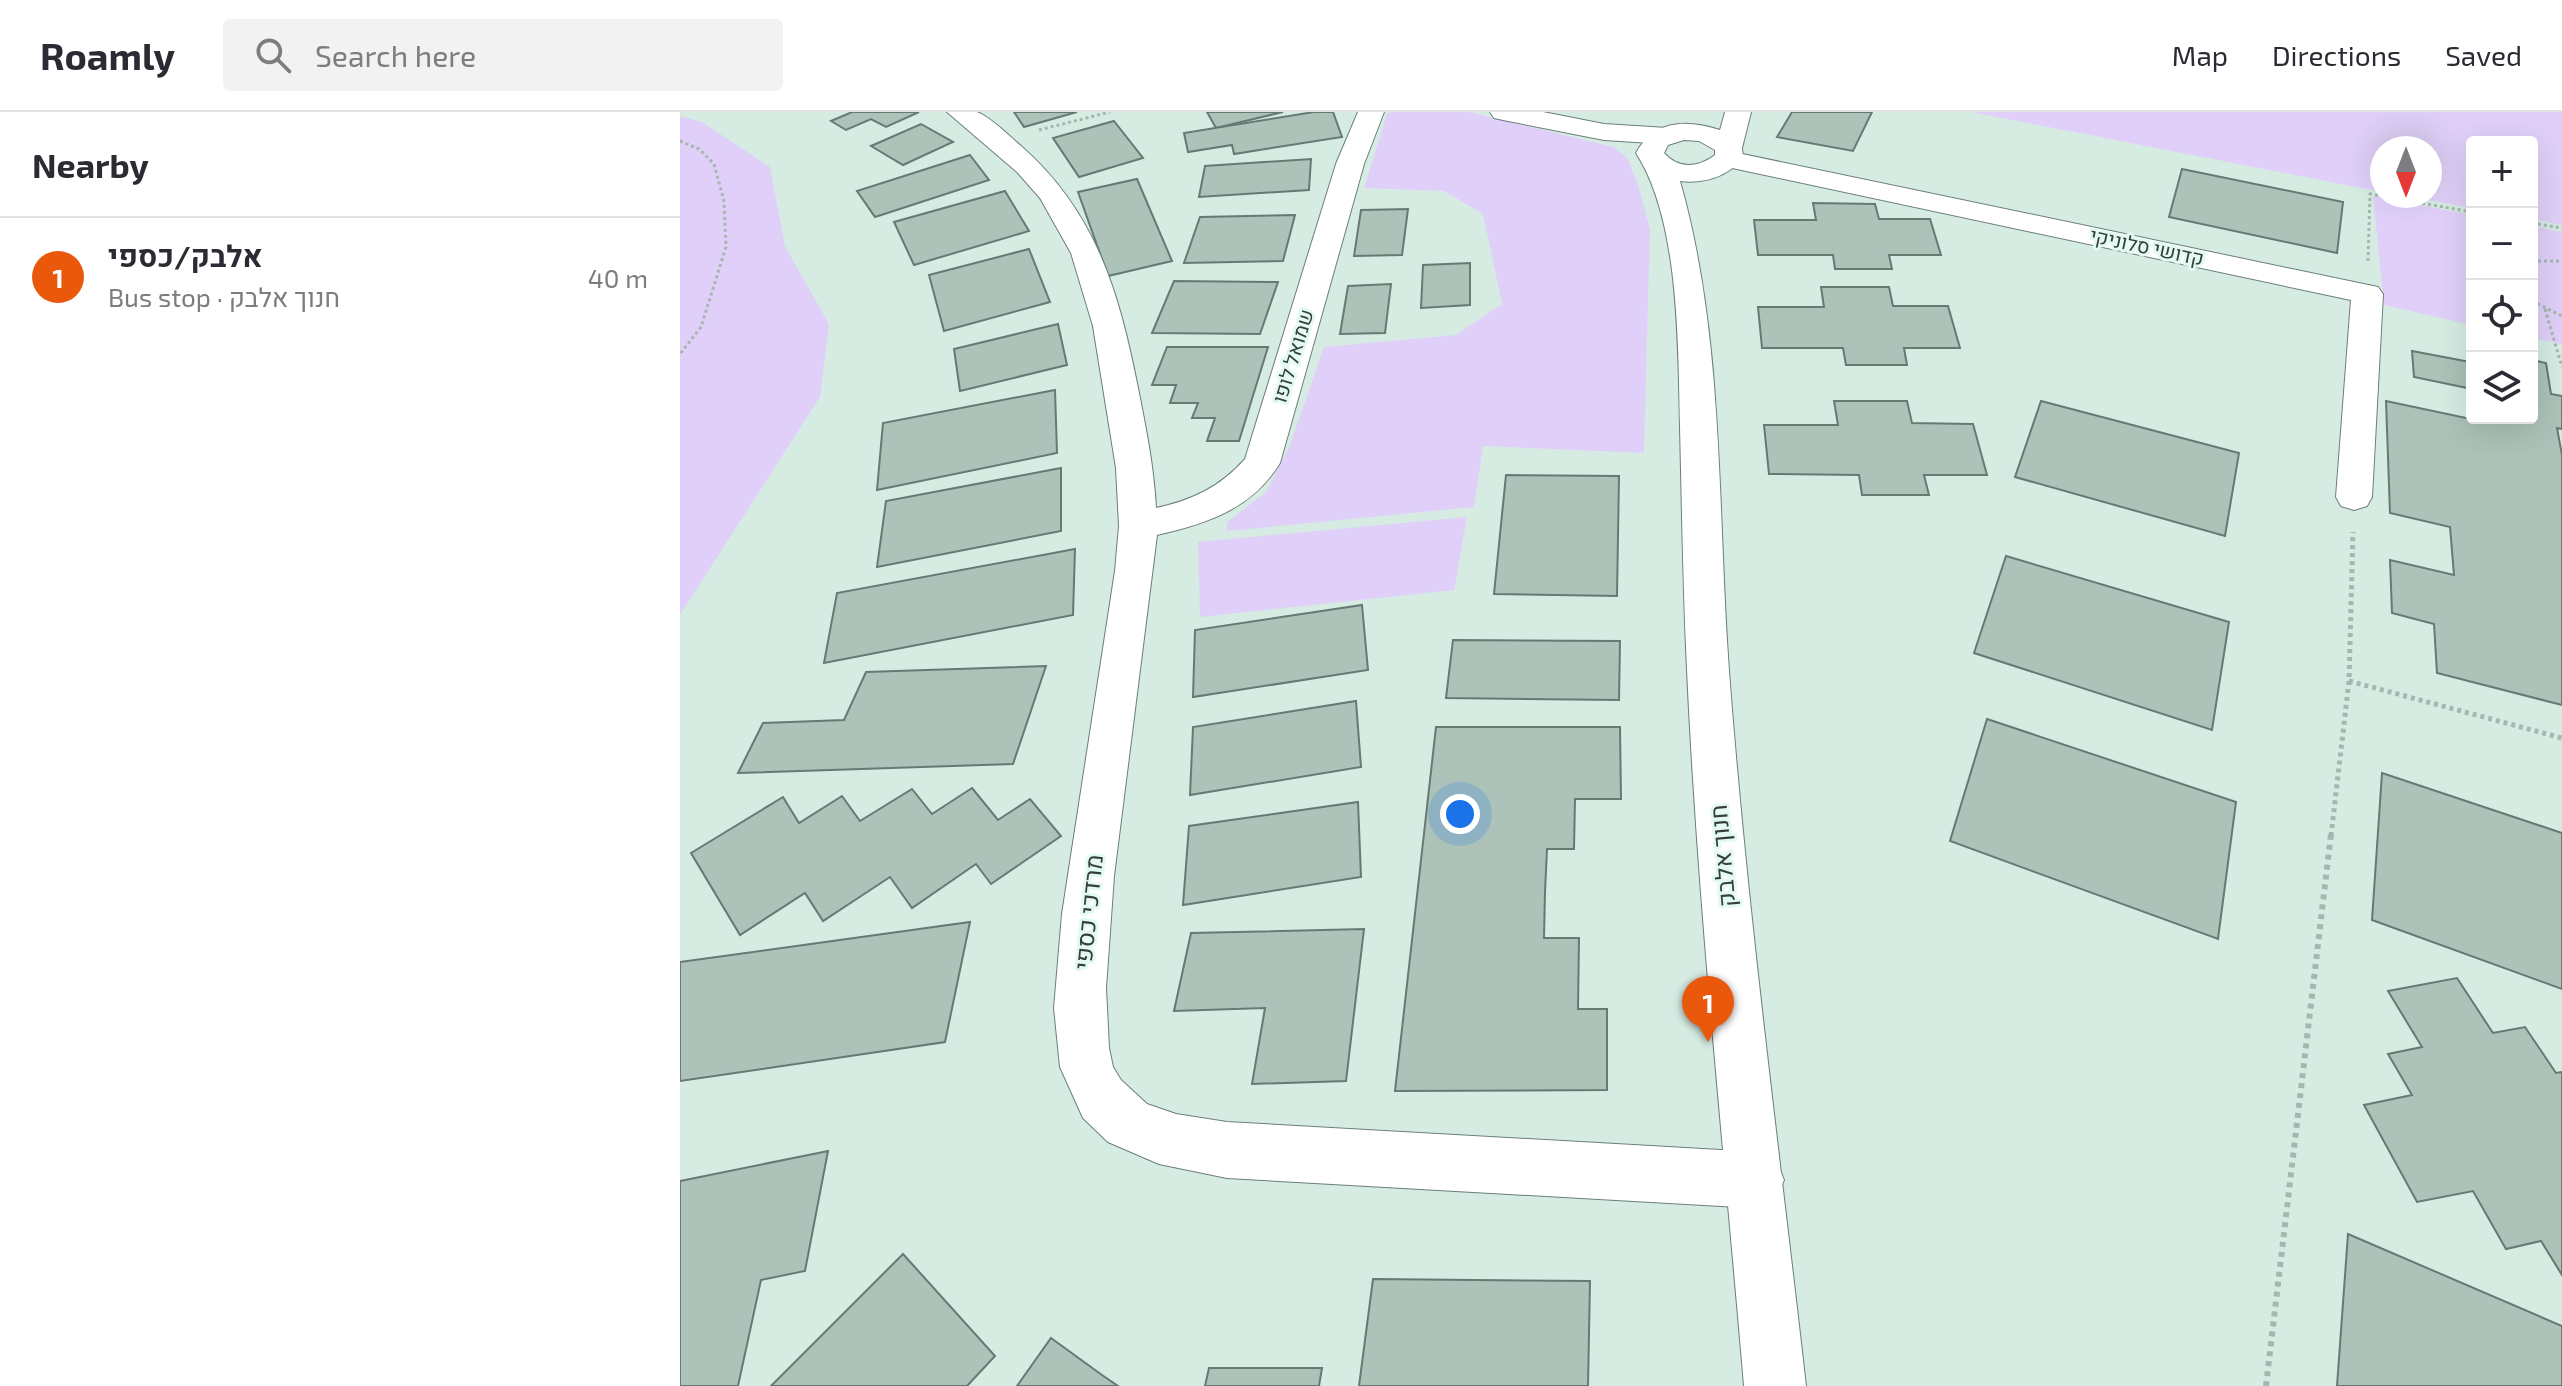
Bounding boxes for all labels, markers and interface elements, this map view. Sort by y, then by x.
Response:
search box [223,19,783,91]
text: Roamly [40,32,175,78]
icon: search [251,33,295,77]
text: Search here [315,37,476,73]
text: Map [2172,38,2228,72]
text: Directions [2272,38,2401,72]
text: Saved [2445,38,2522,72]
north arrow [2370,136,2442,208]
map controls [2466,136,2538,424]
button: + [2466,136,2538,208]
text: Nearby [32,144,149,185]
button: − [2466,208,2538,280]
street label: קדושי סלוניקי [2088,222,2206,270]
text: אלבק/כספי [108,237,263,273]
text: 1 [52,262,64,293]
text: 40 m [588,262,648,293]
button: locate [2466,280,2538,352]
text: Bus stop · חנוך אלבק [108,281,340,312]
street label: שמואל לופו [1266,306,1318,405]
button: layers [2466,352,2538,424]
your location [1440,794,1480,834]
street label: חנוך אלבק [1703,804,1740,909]
street label: מרדכי כספי [1067,853,1108,971]
pin: 1 [1682,976,1734,1042]

